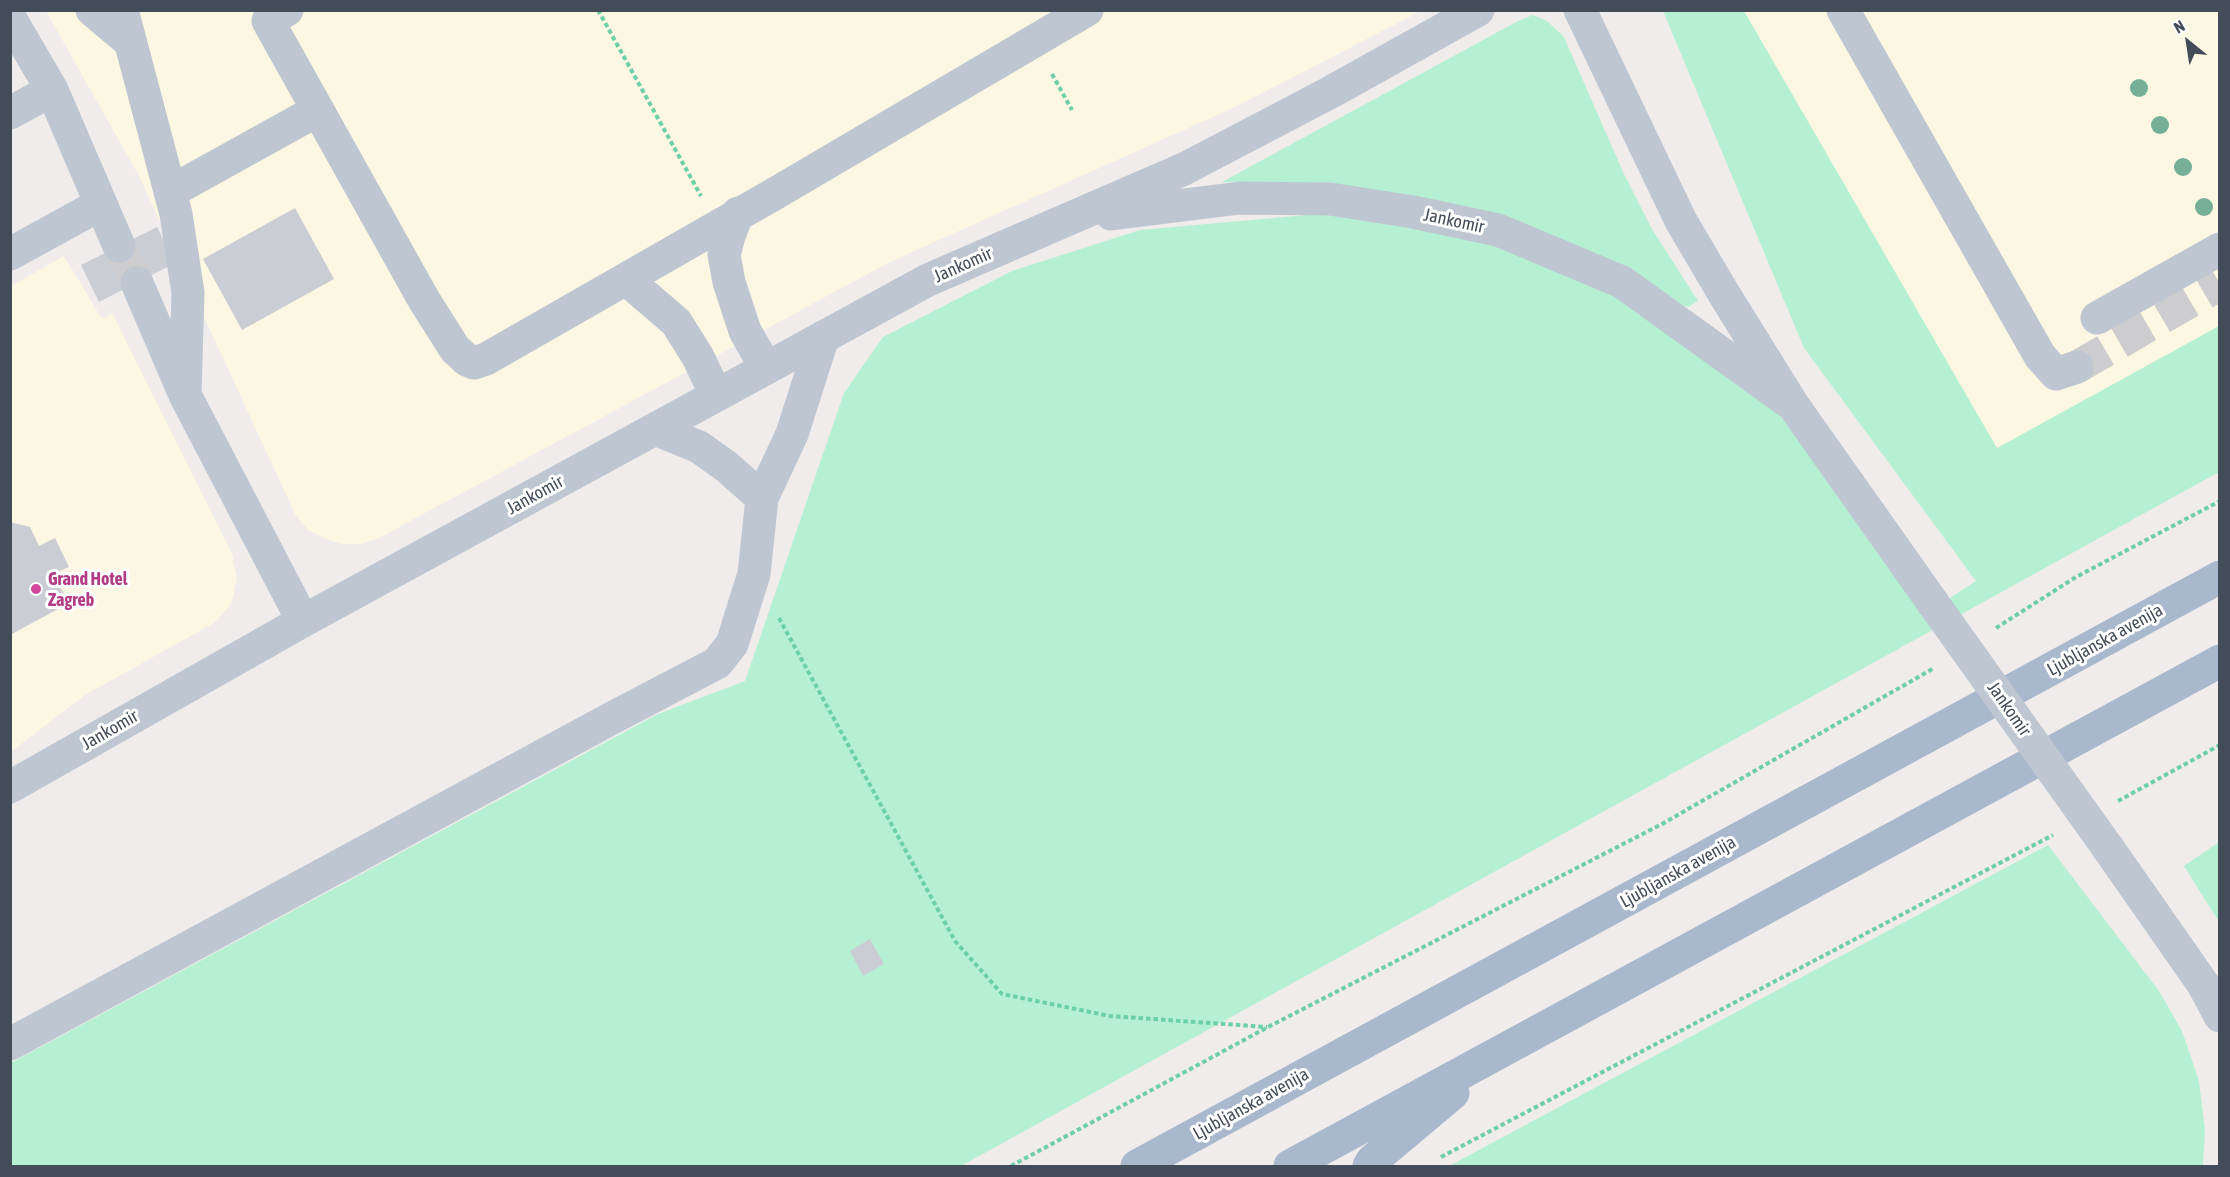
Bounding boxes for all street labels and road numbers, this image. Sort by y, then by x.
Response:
street label: Jankomir [1422,204,1486,238]
street label: Jankomir [931,243,995,287]
street label: Jankomir [503,471,567,519]
street label: Ljubljanska avenija [2044,599,2166,681]
street label: Jankomir [1983,678,2035,740]
street label: Jankomir [78,705,142,755]
street label: Ljubljanska avenija [1617,831,1739,913]
street label: Ljubljanska avenija [1190,1063,1312,1145]

